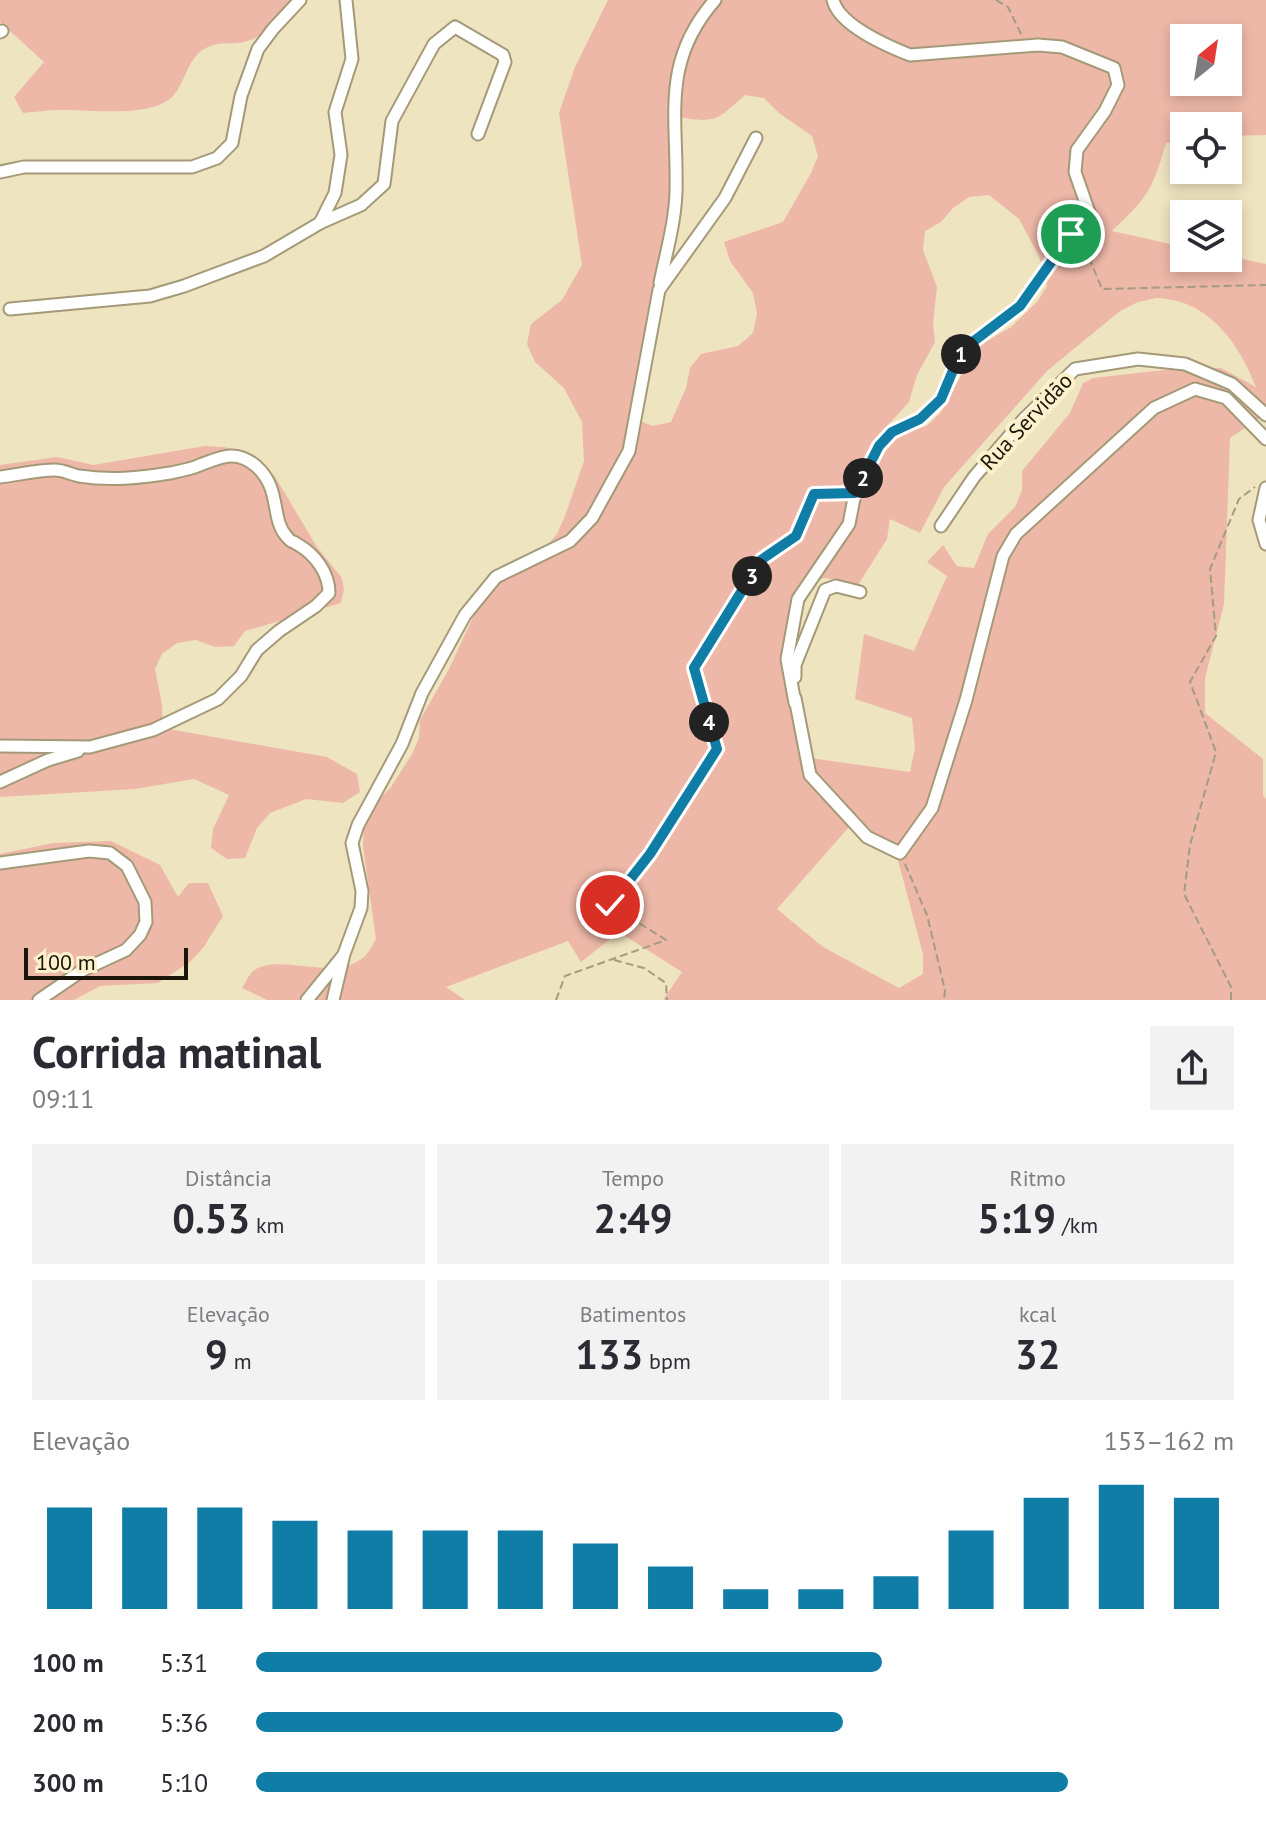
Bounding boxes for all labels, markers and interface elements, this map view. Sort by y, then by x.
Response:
north arrow [1170,24,1242,96]
map controls [1170,24,1242,272]
button: locate [1170,112,1242,184]
pin [1037,200,1105,268]
button: layers [1170,200,1242,272]
icon: arrive [1049,212,1093,256]
pin: 1 [941,334,981,374]
text: 1 [955,340,967,368]
street label: Rua Servidão [974,367,1078,475]
pin: 2 [843,458,883,498]
text: 2 [857,464,869,492]
pin: 3 [732,556,772,596]
text: 3 [746,562,758,590]
pin: 4 [689,702,729,742]
text: 4 [703,708,715,736]
pin [576,871,644,939]
icon: check [588,883,632,927]
scale bar [24,944,188,980]
text: 100 m [36,948,96,976]
text: Corrida matinal [32,1023,321,1080]
button: share [1150,1026,1234,1110]
text: 09:11 [32,1082,94,1115]
text: Distância [185,1164,272,1192]
text: Tempo [602,1164,664,1192]
text: Ritmo [1010,1164,1066,1192]
text: 0.53 [172,1192,250,1244]
text: 2:49 [594,1192,672,1244]
text: 5:19 [977,1192,1056,1244]
text: km [250,1211,284,1239]
text: /km [1056,1211,1098,1239]
text: Elevação [187,1300,270,1328]
text: Batimentos [580,1300,686,1328]
text: kcal [1019,1300,1056,1328]
text: 9 [205,1328,228,1380]
text: 133 [575,1328,643,1380]
text: 32 [1015,1328,1060,1380]
text: m [228,1347,252,1375]
text: bpm [643,1347,691,1375]
text: Elevação [32,1424,130,1457]
text: 153–162 m [1104,1424,1234,1457]
text: 100 m [32,1646,104,1679]
text: 5:31 [160,1646,208,1679]
text: 200 m [32,1706,104,1739]
text: 5:36 [160,1706,208,1739]
text: 300 m [32,1766,104,1799]
text: 5:10 [160,1766,208,1799]

